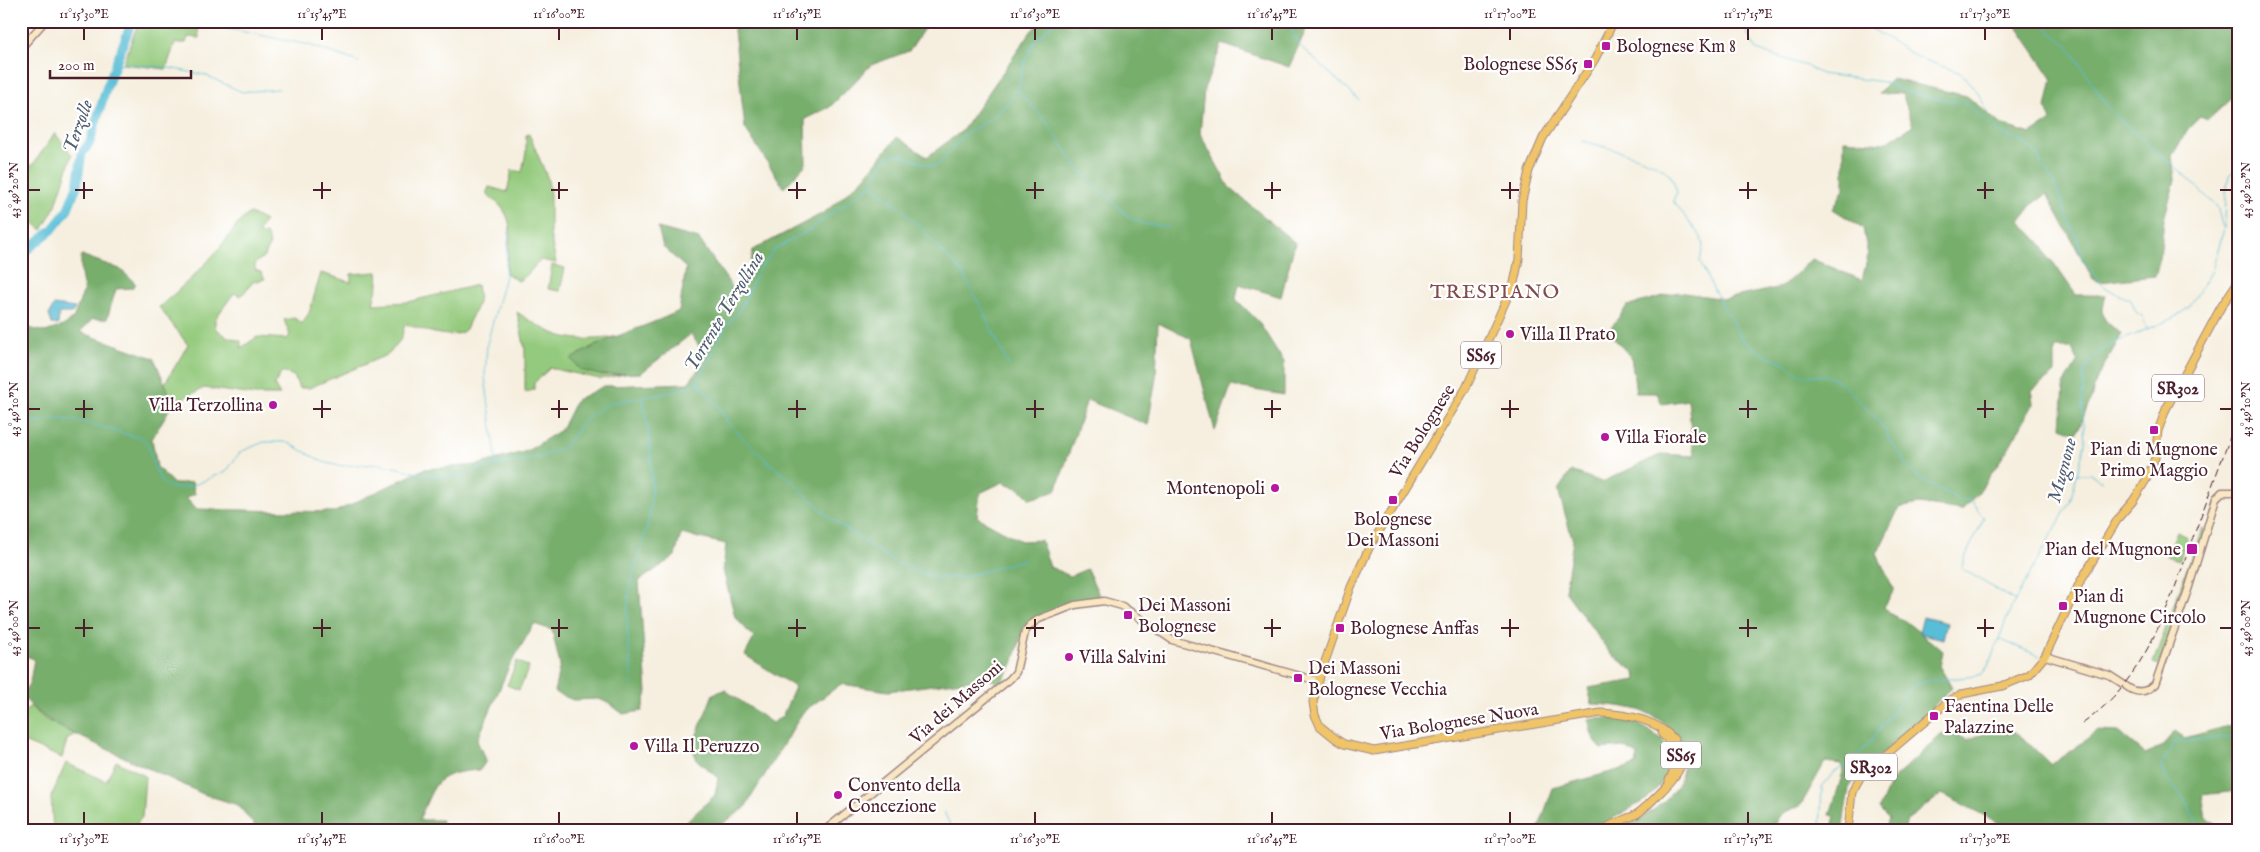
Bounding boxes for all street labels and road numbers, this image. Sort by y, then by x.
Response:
road number: SS65 [1461,342,1501,368]
road number: SR302 [2152,374,2204,402]
street label: Via Bolognese [1385,381,1461,484]
street label: Via dei Massoni [905,656,1009,751]
street label: Via Bolognese Nuova [1377,699,1540,747]
road number: SS65 [1661,742,1701,768]
road number: SR302 [1845,754,1897,780]

